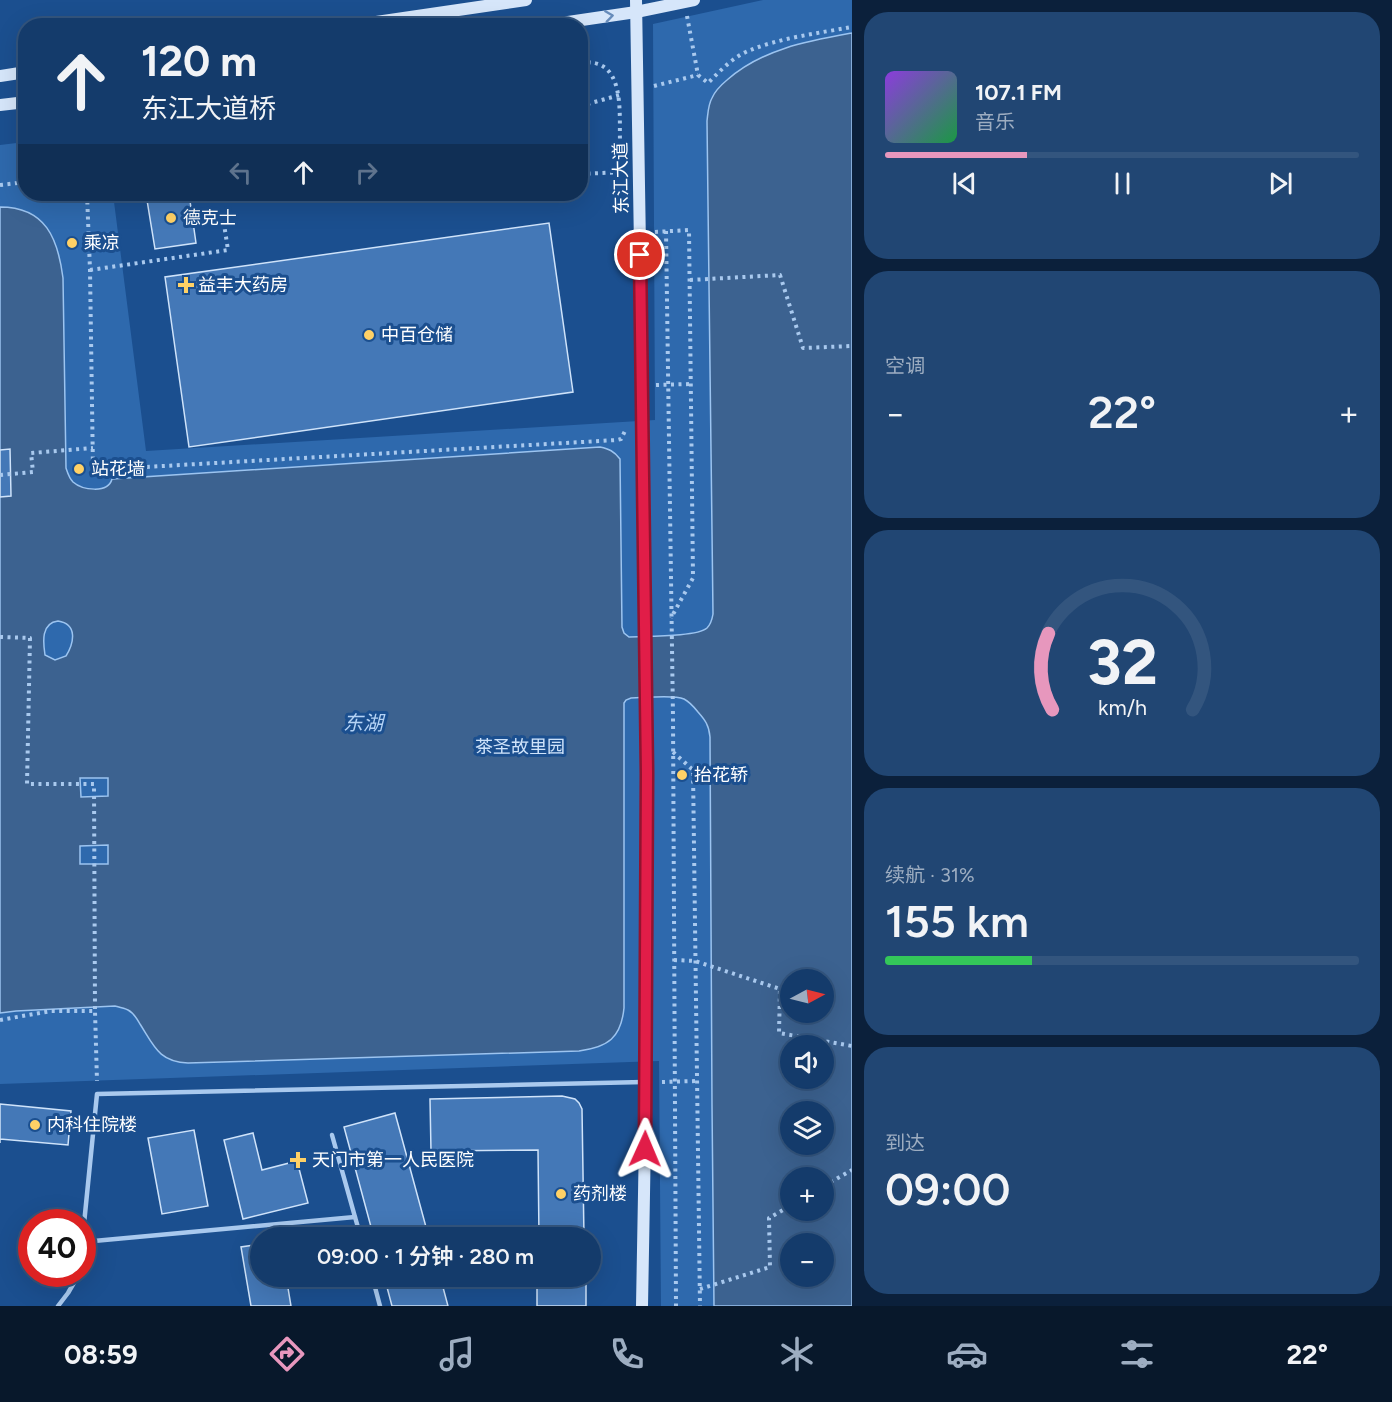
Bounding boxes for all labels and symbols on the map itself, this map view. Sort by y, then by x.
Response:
one-way arrow [605,10,614,22]
street label: 东江大道 [609,142,633,214]
place label: 德克士 [183,207,237,229]
marker: 德克士 [164,211,178,225]
pin [614,229,665,280]
place label: 乘凉 [84,232,120,254]
marker: 乘凉 [65,236,79,250]
place label: 益丰大药房 [198,274,288,296]
marker: 益丰大药房 [179,278,193,292]
place label: 中百仓储 [381,324,453,346]
marker: 中百仓储 [362,328,376,342]
place label: 站花墙 [91,458,145,480]
marker: 站花墙 [72,462,86,476]
water label: 东湖 [343,711,386,735]
park label: 茶圣故里园 [475,736,565,758]
place label: 抬花轿 [694,764,748,786]
marker: 抬花轿 [675,768,689,782]
north arrow [780,969,834,1023]
place label: 内科住院楼 [47,1114,137,1136]
position arrow [613,1117,677,1181]
marker: 内科住院楼 [28,1118,42,1132]
place label: 天门市第一人民医院 [312,1149,474,1171]
marker: 天门市第一人民医院 [289,1151,307,1169]
place label: 药剂楼 [573,1183,627,1205]
marker: 药剂楼 [554,1187,568,1201]
speed limit sign: 40 [18,1209,96,1287]

